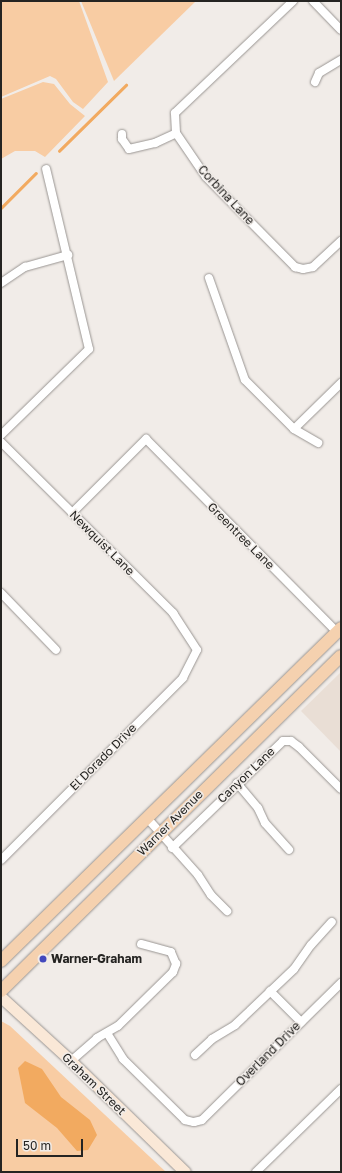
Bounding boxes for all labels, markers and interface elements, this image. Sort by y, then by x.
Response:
street label: Corbina Lane [195,162,257,228]
street label: Greentree Lane [205,500,277,572]
street label: Newquist Lane [67,508,137,578]
street label: El Dorado Drive [67,721,139,793]
street label: Canyon Lane [214,744,278,806]
street label: Warner Avenue [134,787,206,859]
place label: Warner-Graham [51,952,142,966]
marker: Warner-Graham [38,954,48,964]
street label: Overland Drive [233,1019,303,1089]
street label: Graham Street [59,1050,129,1118]
scale bar [18,1131,85,1157]
text: 50 m [23,1138,51,1153]

